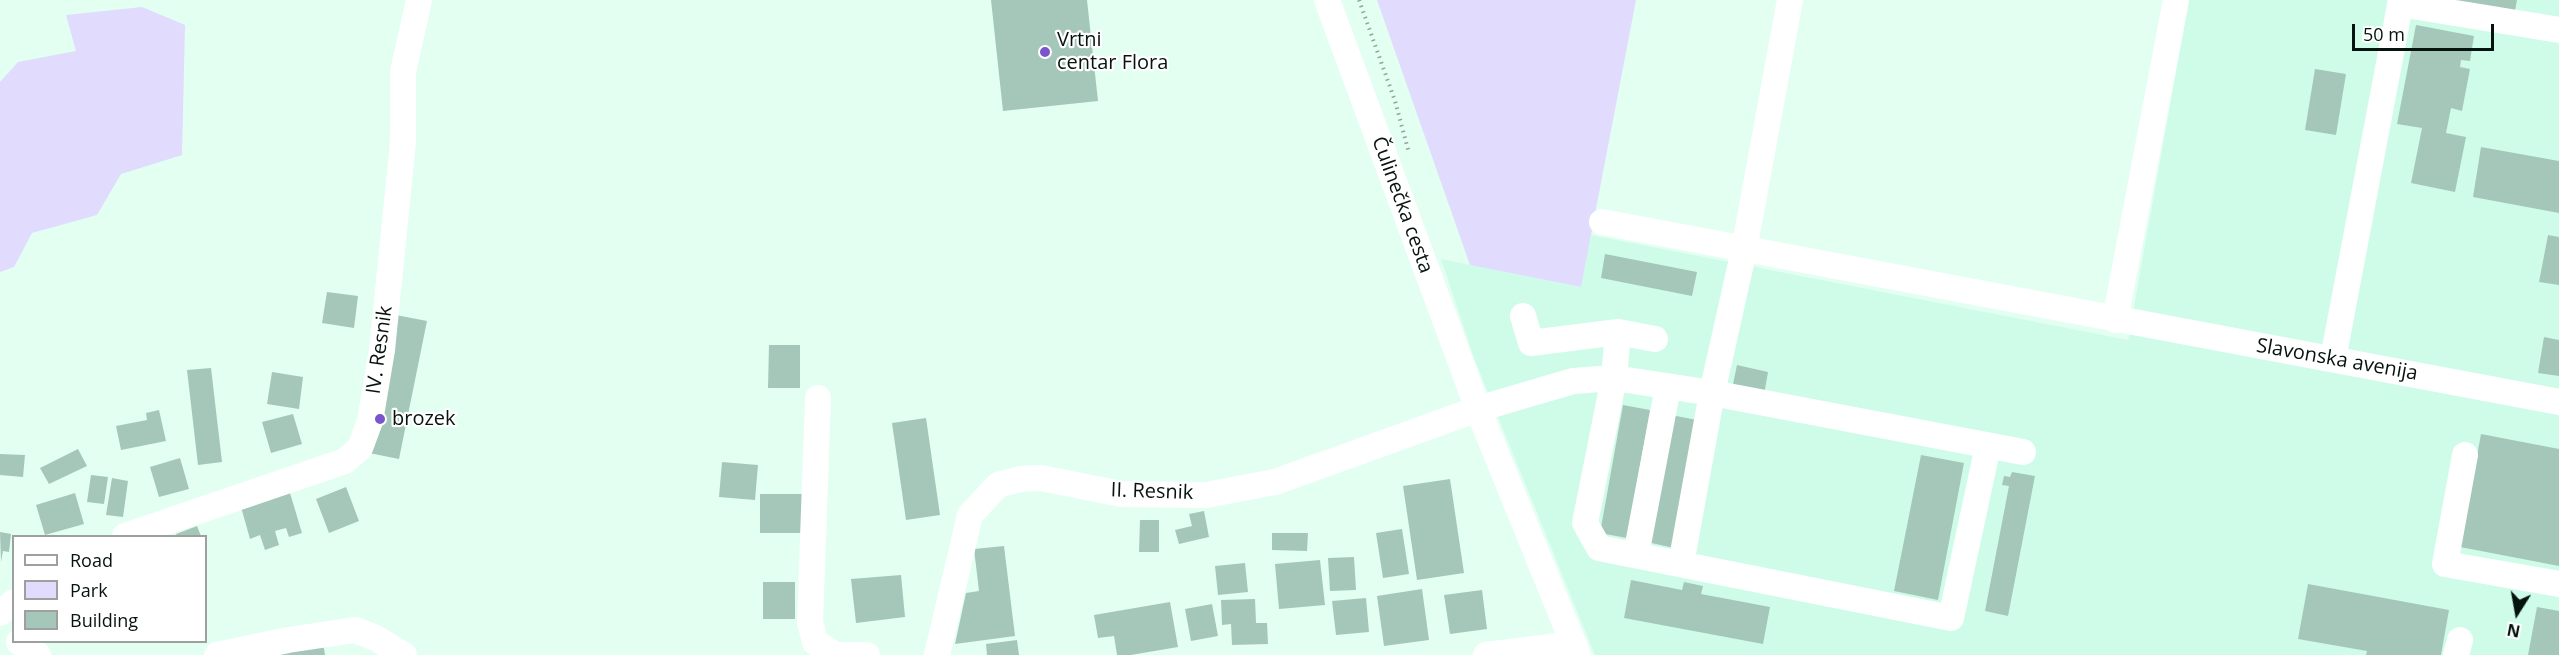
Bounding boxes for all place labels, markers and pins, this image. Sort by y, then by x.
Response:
place label: Vrtni centar Flora [1057,28,1168,75]
marker: Vrtni centar Flora [1038,45,1052,59]
place label: brozek [392,407,456,431]
marker: brozek [373,412,387,426]

